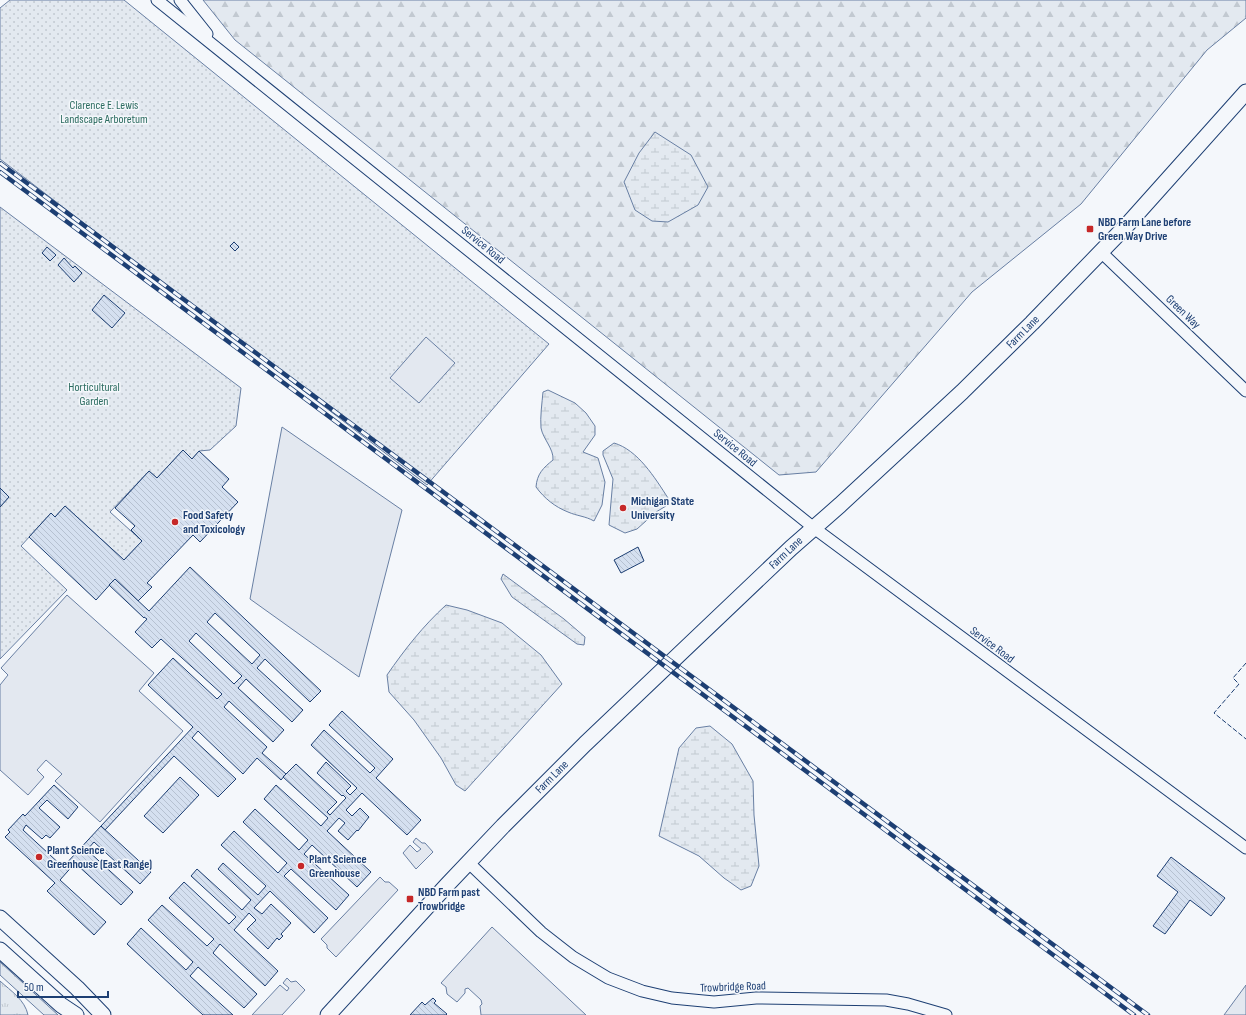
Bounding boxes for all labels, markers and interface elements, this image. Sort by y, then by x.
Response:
park label: Clarence E. Lewis Landscape Arboretum [60,98,148,127]
place label: NBD Farm Lane before Green Way Drive [1098,215,1191,244]
street label: Service Road [458,223,508,267]
marker: NBD Farm Lane before Green Way Drive [1085,224,1095,234]
street label: Green Way [1162,292,1204,332]
street label: Farm Lane [1003,312,1043,352]
park label: Horticultural Garden [68,380,120,409]
street label: Service Road [710,426,760,470]
place label: Michigan State University [631,494,694,523]
marker: Michigan State University [618,503,628,513]
place label: Food Safety and Toxicology [183,508,245,537]
marker: Food Safety and Toxicology [170,517,180,527]
street label: Farm Lane [766,533,806,572]
street label: Service Road [967,623,1017,667]
street label: Farm Lane [532,757,572,797]
place label: Plant Science Greenhouse (East Range) [47,843,152,872]
marker: Plant Science Greenhouse (East Range) [34,852,44,862]
place label: Plant Science Greenhouse [309,852,367,881]
marker: Plant Science Greenhouse [296,861,306,871]
place label: NBD Farm past Trowbridge [418,885,480,914]
marker: NBD Farm past Trowbridge [405,894,415,904]
scale bar [18,973,108,999]
street label: Trowbridge Road [700,978,766,996]
text: 50 m [24,980,44,995]

